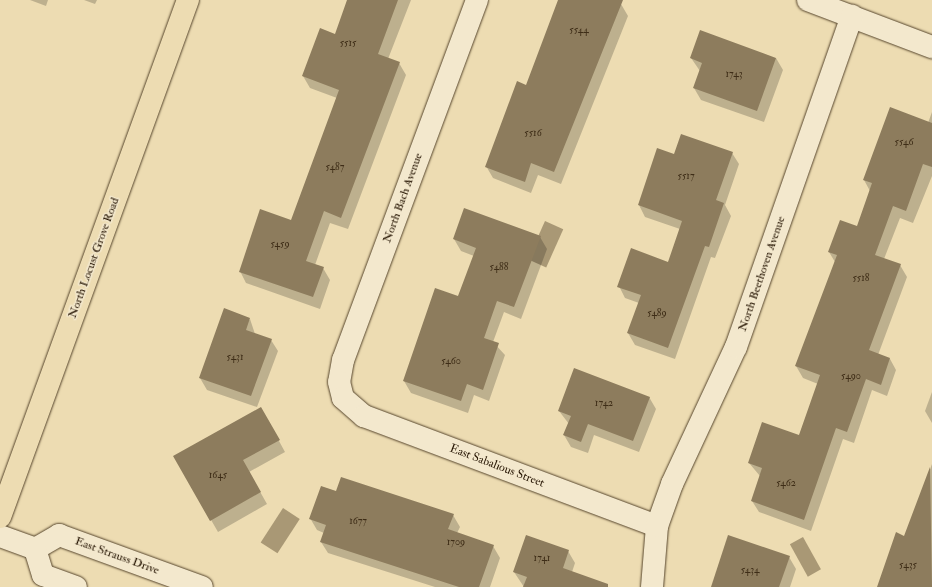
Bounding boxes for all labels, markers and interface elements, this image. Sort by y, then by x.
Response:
house number: 5544 [569,25,589,37]
house number: 5515 [340,38,356,50]
house number: 1743 [725,69,743,81]
house number: 5516 [524,128,542,140]
house number: 5546 [895,137,913,149]
street label: North Bach Avenue [380,151,426,245]
house number: 5487 [326,162,344,174]
house number: 5517 [678,171,694,183]
street label: North Locust Grove Road [65,196,123,320]
street label: North Beethoven Avenue [736,215,788,333]
house number: 5459 [270,239,290,251]
house number: 5488 [490,262,508,274]
house number: 5518 [852,273,870,285]
house number: 5489 [647,308,667,320]
house number: 5431 [227,352,243,364]
house number: 5460 [441,356,461,368]
house number: 5490 [841,371,861,383]
house number: 1742 [595,398,613,410]
street label: East Sabalious Street [448,441,546,491]
house number: 1645 [209,470,227,482]
house number: 5462 [776,478,796,490]
house number: 1677 [349,516,367,528]
street label: East Strauss Drive [73,534,161,578]
house number: 1709 [447,537,465,549]
house number: 1741 [534,553,550,565]
house number: 5435 [899,560,917,572]
house number: 5434 [741,565,759,577]

